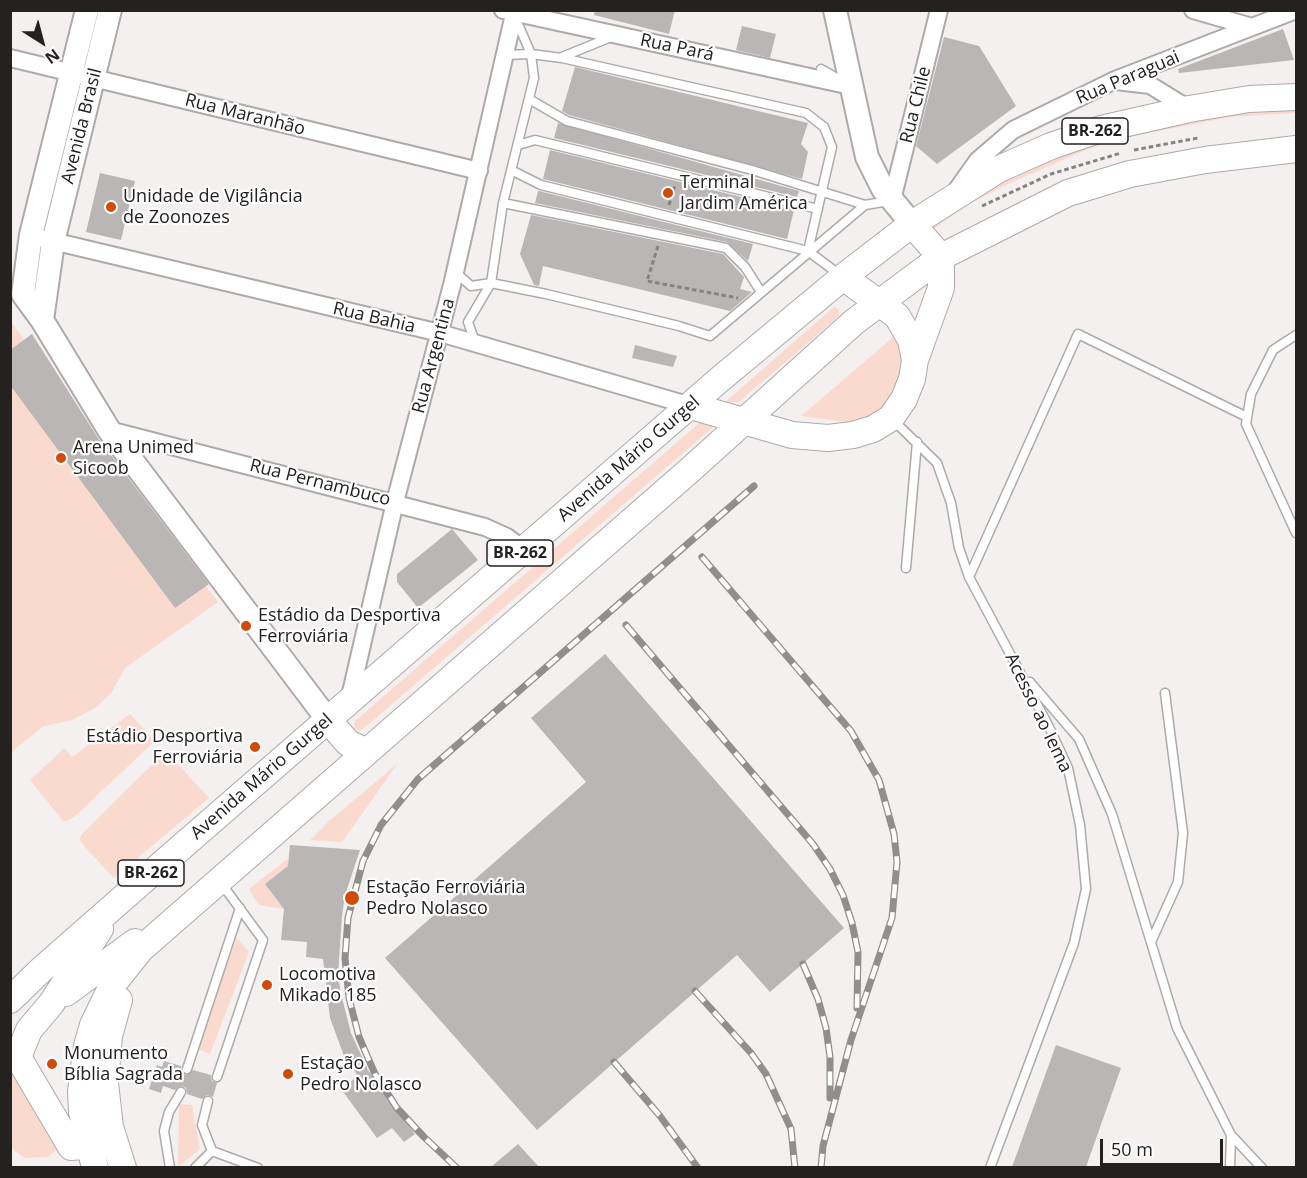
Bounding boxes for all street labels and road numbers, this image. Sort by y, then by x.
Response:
street label: Rua Pará [638,30,716,66]
street label: Rua Paraguai [1073,46,1183,110]
street label: Rua Chile [896,64,936,146]
street label: Avenida Brasil [57,66,107,186]
street label: Rua Maranhão [183,90,307,140]
road number: BR-262 [1062,118,1128,144]
street label: Rua Argentina [408,296,460,416]
street label: Rua Bahia [331,298,417,338]
street label: Avenida Mário Gurgel [554,391,704,527]
street label: Rua Pernambuco [247,455,393,511]
road number: BR-262 [487,540,553,566]
street label: Acesso ao Iema [1000,650,1076,776]
street label: Avenida Mário Gurgel [187,709,337,845]
road number: BR-262 [118,860,184,886]

